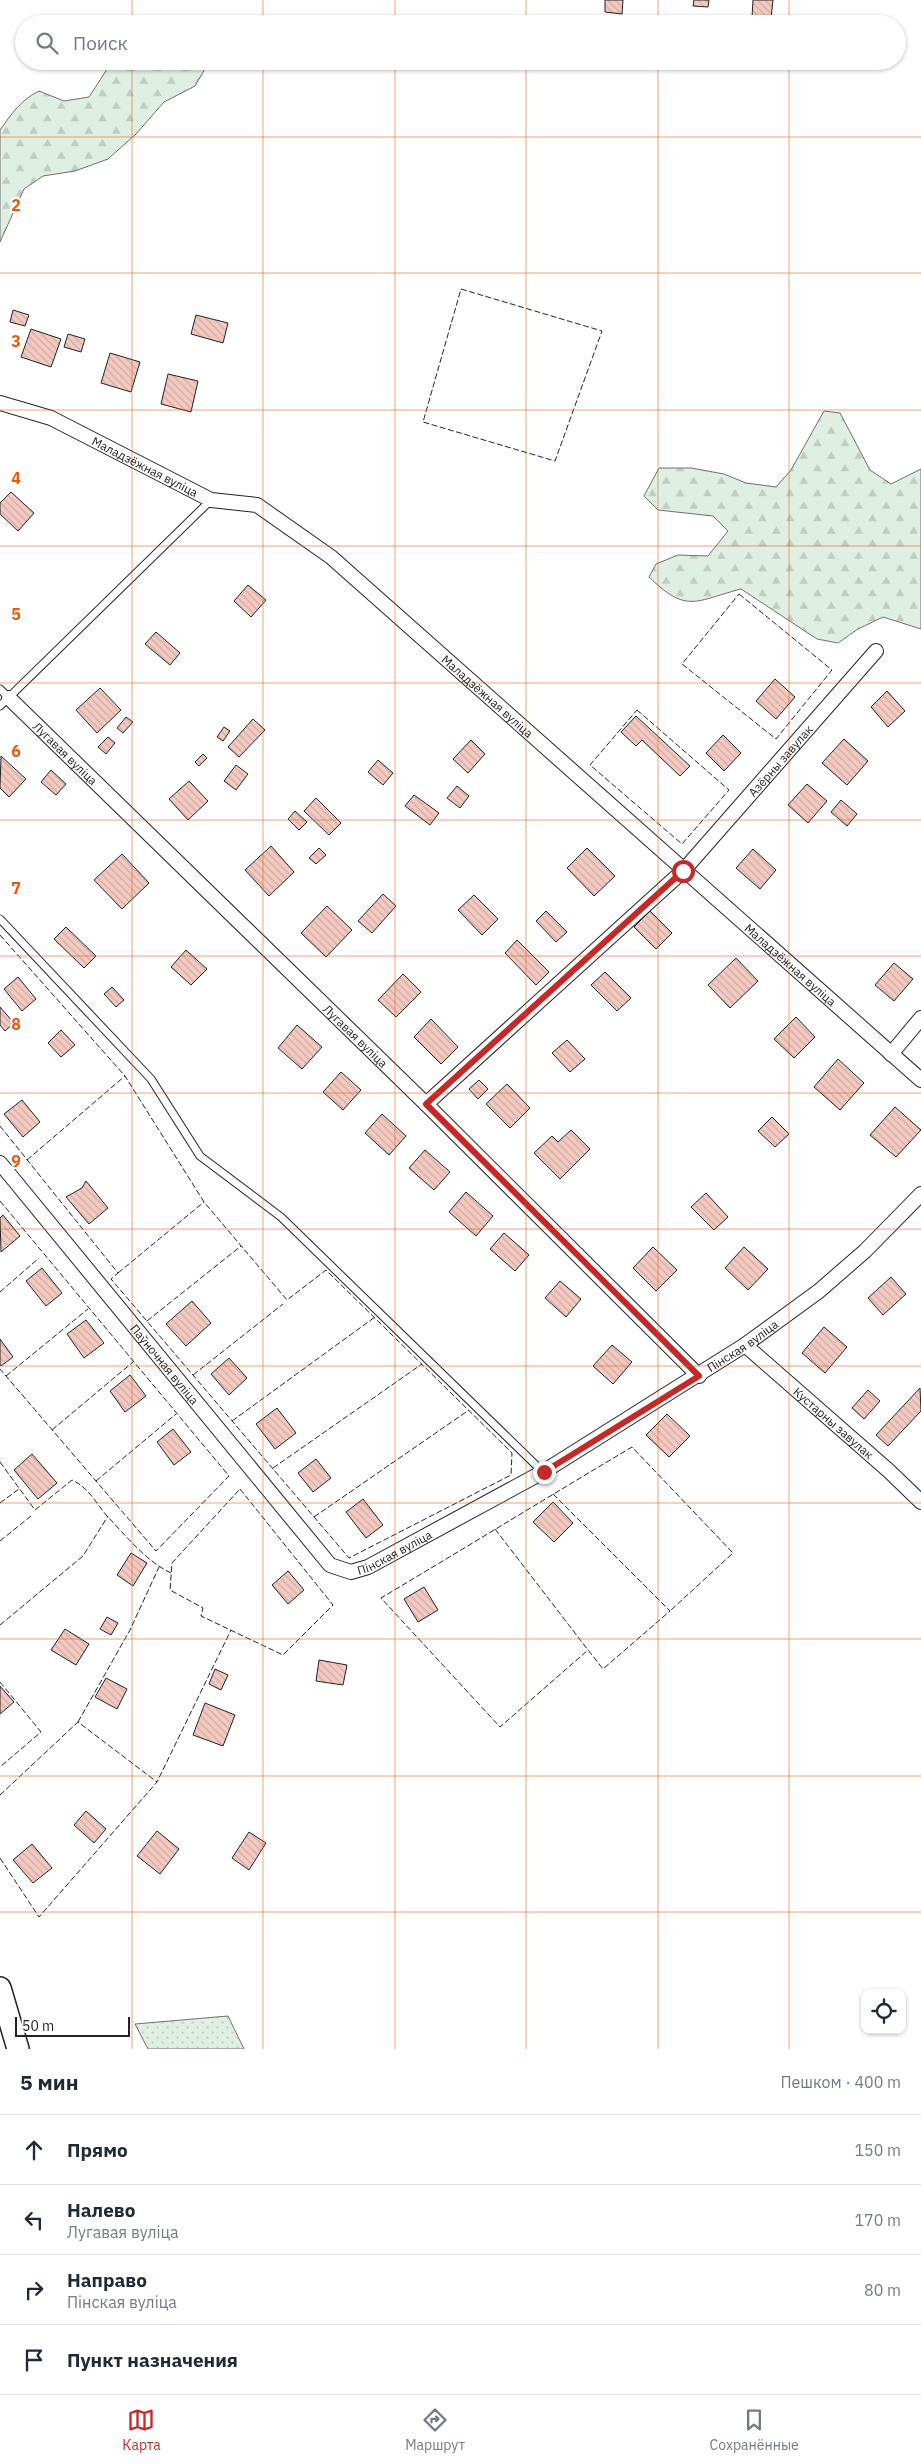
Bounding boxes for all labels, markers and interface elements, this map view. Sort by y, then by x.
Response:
search box [15,15,906,70]
icon: search [33,29,61,57]
text: Поиск [73,31,128,55]
text: 2 [11,195,21,215]
text: 3 [11,331,21,351]
street label: Маладзёжная вуліца [90,433,201,500]
text: 4 [11,468,21,488]
text: 5 [11,604,21,624]
street label: Маладзёжная вуліца [439,651,537,741]
street label: Лугавая вуліца [30,718,101,788]
street label: Азёрны завулак [745,721,816,799]
text: 6 [11,741,21,761]
route start [672,860,695,883]
text: 7 [11,878,21,898]
street label: Маладзёжная вуліца [742,920,840,1009]
street label: Лугавая вуліца [321,1001,391,1071]
text: 8 [11,1014,21,1034]
text: 9 [11,1151,21,1171]
street label: Пінская вуліца [704,1316,781,1375]
street label: Паўночная вуліца [128,1321,203,1408]
street label: Кустарны завулак [791,1384,877,1462]
route end [533,1461,556,1484]
street label: Пінская вуліца [355,1526,435,1577]
map controls [861,1989,906,2034]
button: locate [861,1989,906,2034]
scale bar [15,2014,130,2037]
text: 50 m [22,2017,54,2035]
text: 5 мин [20,2068,79,2096]
text: Пешком · 400 m [780,2072,901,2092]
icon: ahead [20,2136,48,2164]
text: Прямо [67,2138,128,2162]
text: 150 m [854,2140,901,2160]
text: Налево [67,2198,136,2222]
icon: left [20,2206,48,2234]
text: 170 m [854,2210,901,2230]
text: Лугавая вуліца [67,2222,179,2242]
text: Направо [67,2268,147,2292]
icon: right [20,2276,48,2304]
text: 80 m [864,2280,901,2300]
text: Пінская вуліца [67,2292,177,2312]
icon: arrive [20,2346,48,2374]
text: Пункт назначения [67,2348,238,2372]
tab: Карта [122,2406,161,2454]
tab: Маршрут [405,2406,465,2454]
tab: Сохранённые [710,2406,799,2454]

